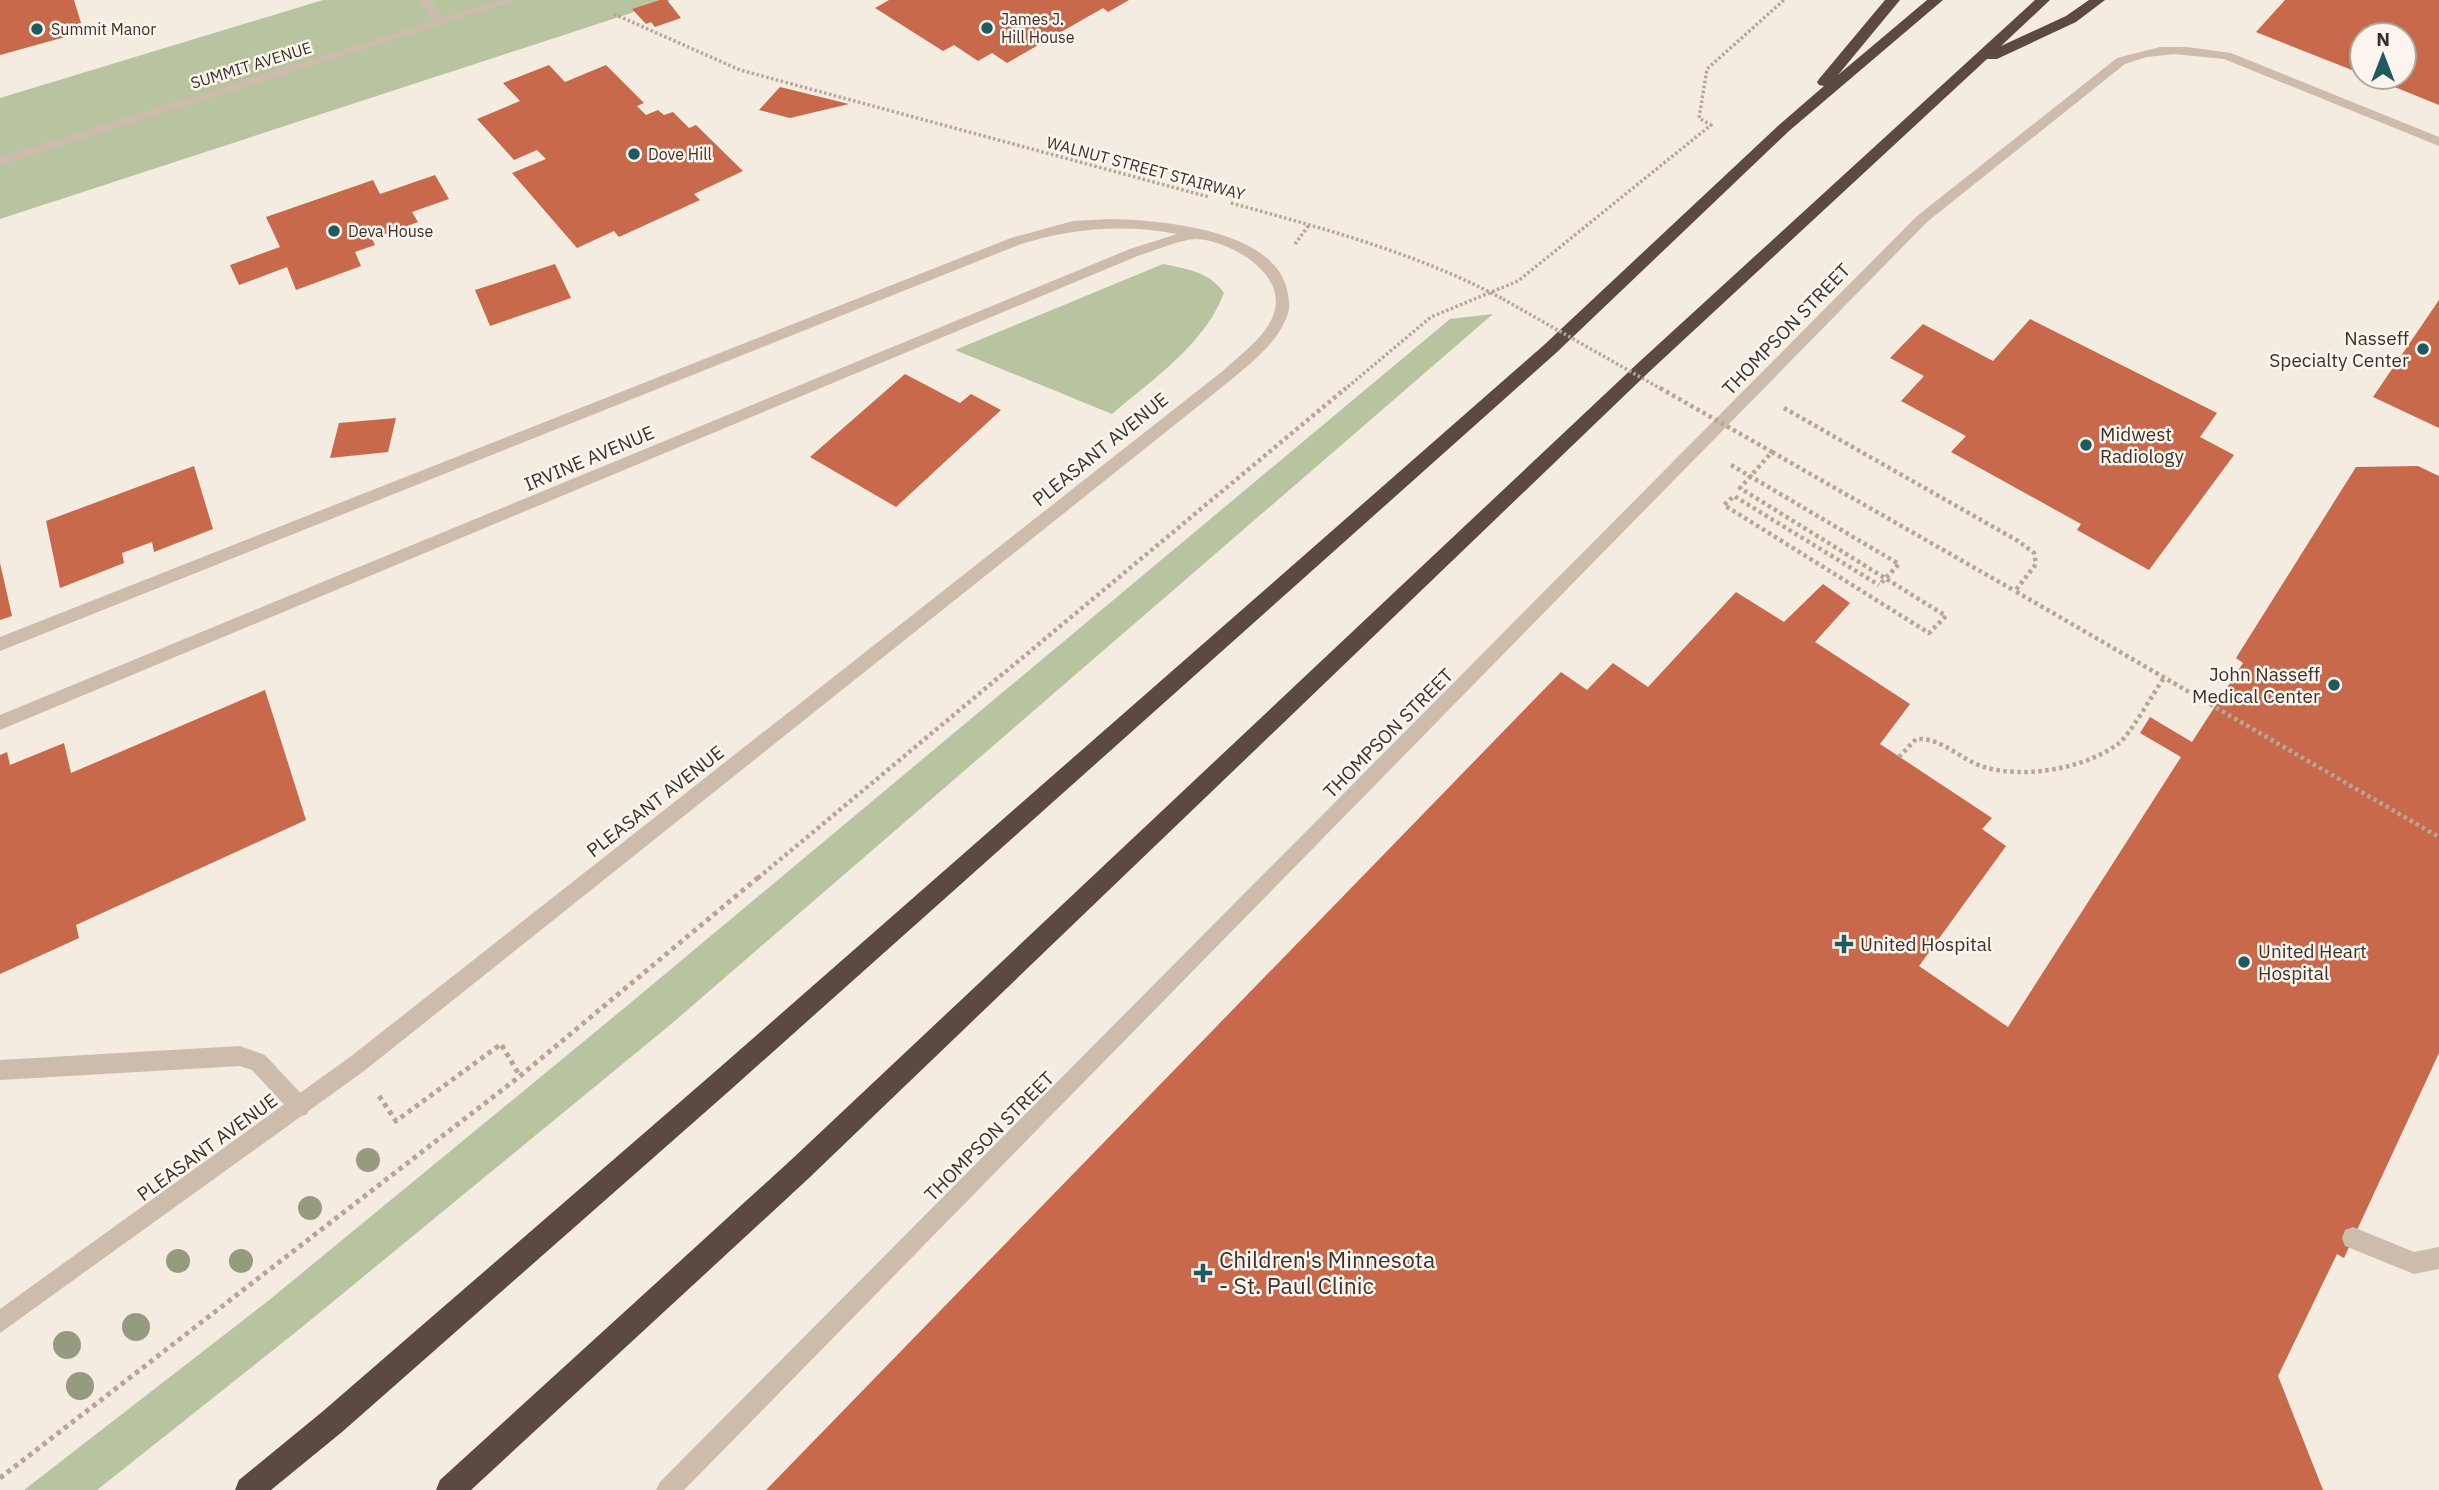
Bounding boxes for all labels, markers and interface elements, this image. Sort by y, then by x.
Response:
place label: James J. Hill House [1001,9,1075,47]
place label: Summit Manor [51,19,156,39]
marker: James J. Hill House [979,20,995,36]
marker: Summit Manor [29,21,45,37]
north arrow [2348,21,2418,91]
text: N [2376,27,2390,51]
street label: SUMMIT AVENUE [188,37,314,93]
street label: WALNUT STREET STAIRWAY [1045,132,1248,204]
place label: Dove Hill [648,144,712,164]
marker: Dove Hill [626,146,642,162]
place label: Deva House [348,221,434,241]
marker: Deva House [326,223,342,239]
street label: THOMPSON STREET [1717,258,1855,400]
place label: Nasseff Specialty Center [2269,326,2409,372]
marker: Nasseff Specialty Center [2415,341,2431,357]
street label: PLEASANT AVENUE [1027,387,1173,511]
street label: IRVINE AVENUE [520,420,658,496]
place label: Midwest Radiology [2100,422,2184,468]
marker: Midwest Radiology [2078,437,2094,453]
place label: John Nasseff Medical Center [2192,662,2320,708]
street label: THOMPSON STREET [1318,663,1458,803]
marker: John Nasseff Medical Center [2326,677,2342,693]
street label: PLEASANT AVENUE [582,740,728,862]
place label: United Hospital [1860,932,1992,956]
marker: United Hospital [1834,934,1854,954]
place label: United Heart Hospital [2258,939,2367,985]
marker: United Heart Hospital [2236,954,2252,970]
street label: THOMPSON STREET [919,1066,1059,1206]
street label: PLEASANT AVENUE [132,1088,282,1206]
place label: Children's Minnesota - St. Paul Clinic [1219,1244,1435,1300]
marker: Children's Minnesota - St. Paul Clinic [1193,1263,1213,1283]

